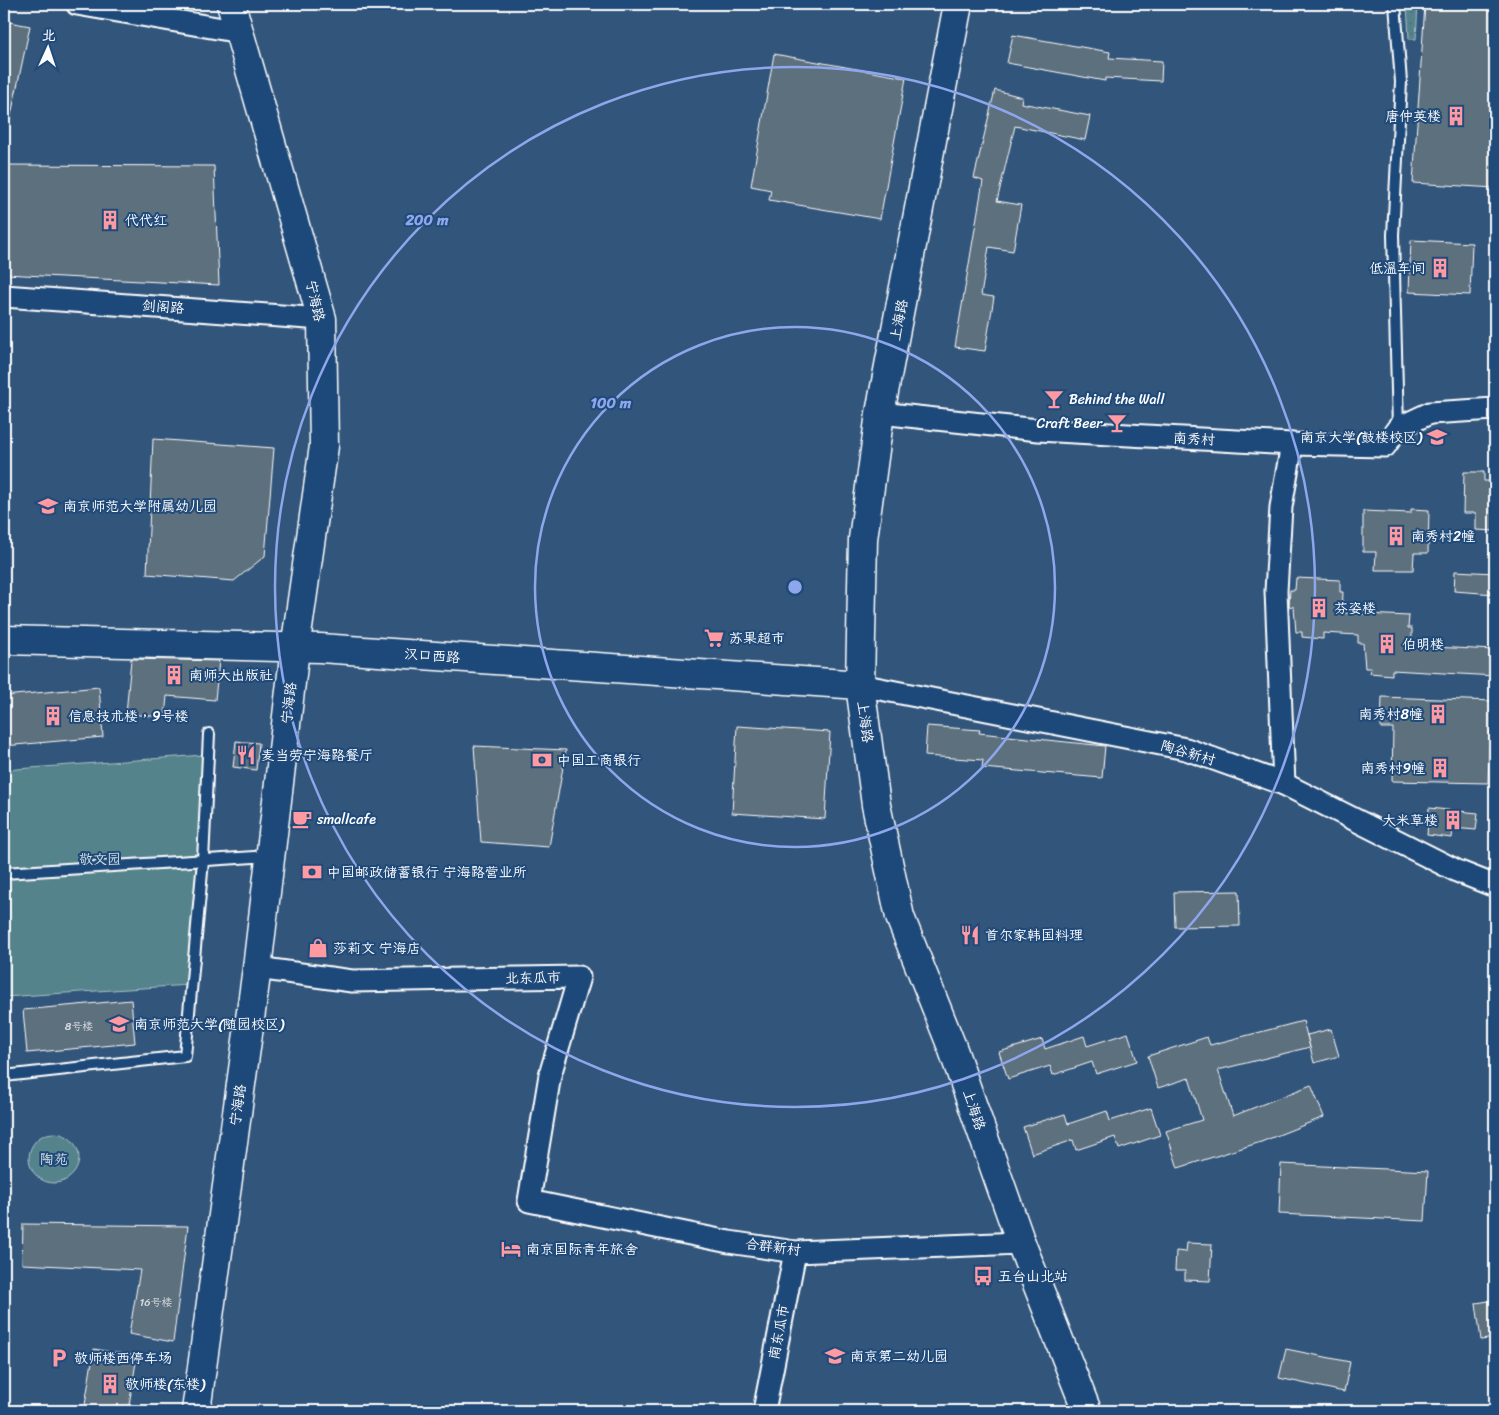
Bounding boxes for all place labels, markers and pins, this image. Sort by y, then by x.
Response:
place label: 唐仲英楼 [1385,104,1441,129]
building icon: 唐仲英楼 [1445,105,1467,127]
place label: 代代红 [125,208,167,233]
building icon: 代代红 [99,209,121,231]
place label: 低温车间 [1369,256,1425,281]
building icon: 低温车间 [1429,257,1451,279]
place label: Behind the Wall [1069,387,1165,412]
bar icon: Behind the Wall [1043,388,1065,410]
place label: Craft Beer [1036,411,1103,436]
bar icon: Craft Beer [1106,412,1128,434]
place label: 南京大学(鼓楼校区) [1300,425,1423,450]
school or university icon: 南京大学(鼓楼校区) [1426,426,1448,448]
place label: 南京师范大学附属幼儿园 [63,494,217,519]
school or university icon: 南京师范大学附属幼儿园 [37,495,59,517]
place label: 南秀村2幢 [1411,524,1475,549]
building icon: 南秀村2幢 [1385,525,1407,547]
centre of rings [786,578,804,596]
place label: 芬姿楼 [1334,596,1376,621]
building icon: 芬姿楼 [1308,597,1330,619]
place label: 苏果超市 [729,626,785,651]
supermarket icon: 苏果超市 [703,627,725,649]
place label: 伯明楼 [1402,632,1444,657]
building icon: 伯明楼 [1376,633,1398,655]
place label: 南师大出版社 [189,663,273,688]
building icon: 南师大出版社 [163,664,185,686]
place label: 南秀村8幢 [1359,702,1423,727]
building icon: 南秀村8幢 [1427,703,1449,725]
place label: 信息技术楼，9号楼 [68,704,189,729]
building icon: 信息技术楼，9号楼 [42,705,64,727]
place label: 麦当劳宁海路餐厅 [261,743,373,768]
restaurant icon: 麦当劳宁海路餐厅 [235,744,257,766]
place label: 中国工商银行 [557,748,641,773]
bank icon: 中国工商银行 [531,749,553,771]
place label: 南秀村9幢 [1360,756,1425,781]
building icon: 南秀村9幢 [1429,757,1451,779]
place label: smallcafe [316,807,376,832]
cafe icon: smallcafe [291,808,313,830]
place label: 大米草楼 [1382,808,1438,833]
building icon: 大米草楼 [1442,809,1464,831]
place label: 中国邮政储蓄银行 宁海路营业所 [327,860,527,885]
bank icon: 中国邮政储蓄银行 宁海路营业所 [301,861,323,883]
place label: 首尔家韩国料理 [985,923,1083,948]
restaurant icon: 首尔家韩国料理 [959,924,981,946]
place label: 莎莉文 宁海店 [333,936,421,961]
shop icon: 莎莉文 宁海店 [307,937,329,959]
place label: 南京师范大学(随园校区) [134,1012,285,1037]
school or university icon: 南京师范大学(随园校区) [108,1013,130,1035]
place label: 南京国际青年旅舍 [526,1237,638,1262]
hotel icon: 南京国际青年旅舍 [500,1238,522,1260]
place label: 五台山北站 [998,1264,1068,1289]
bus stop icon: 五台山北站 [972,1265,994,1287]
place label: 南京第二幼儿园 [850,1344,948,1369]
school or university icon: 南京第二幼儿园 [824,1345,846,1367]
place label: 敬师楼西停车场 [74,1346,172,1371]
parking icon: 敬师楼西停车场 [48,1347,70,1369]
place label: 敬师楼(东楼) [125,1372,206,1397]
building icon: 敬师楼(东楼) [99,1373,121,1395]

